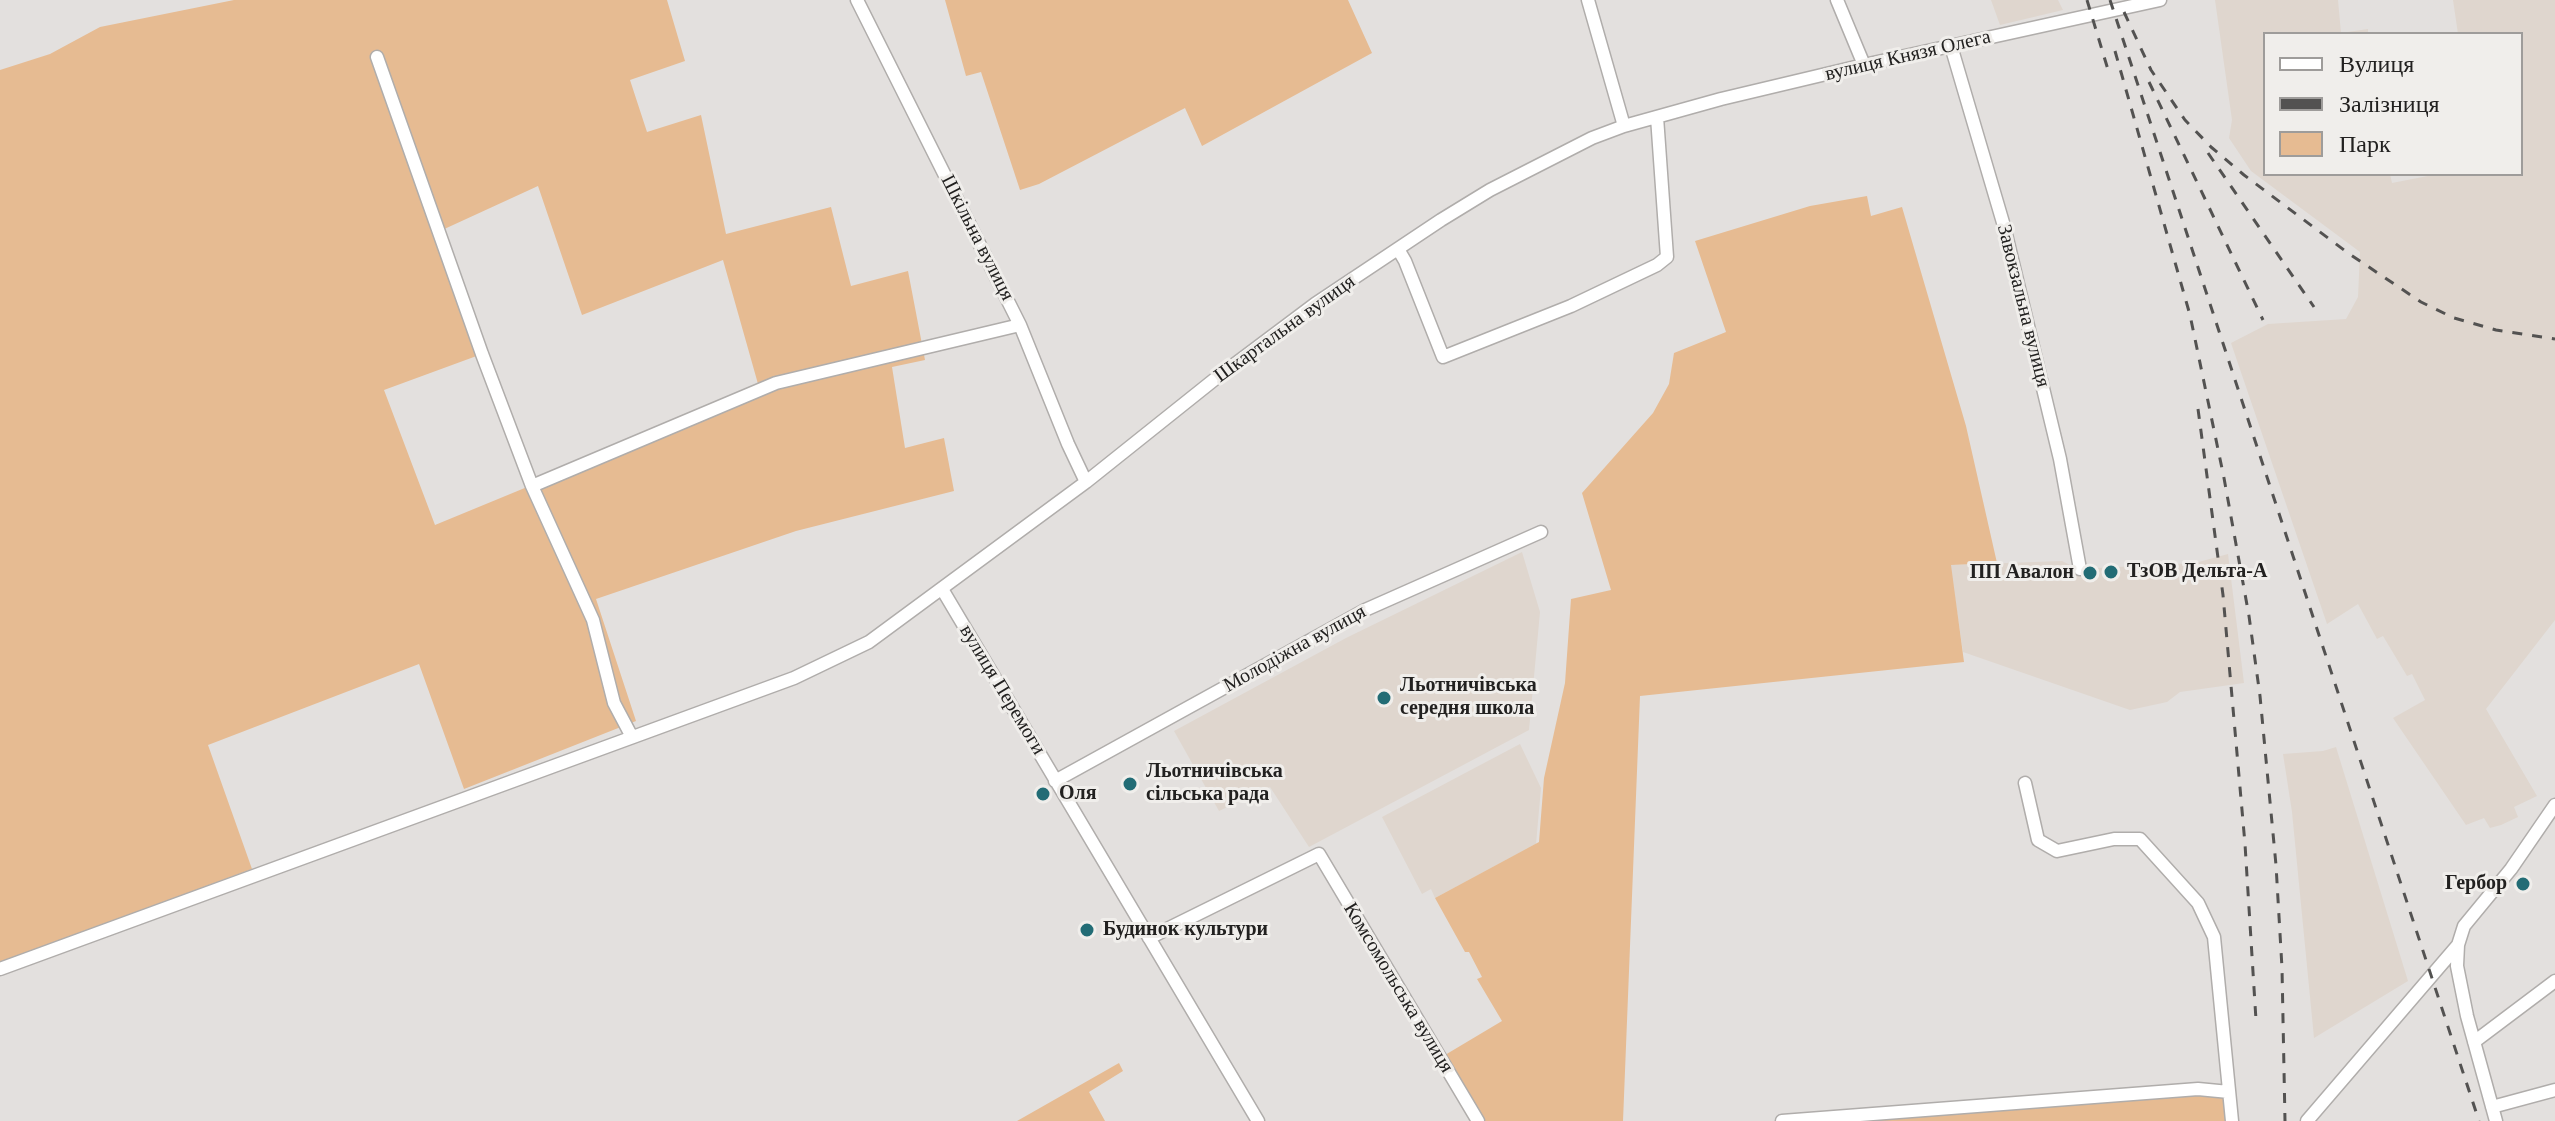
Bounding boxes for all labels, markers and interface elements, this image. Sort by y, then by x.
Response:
street label: вулиця Князя Олега [1823,25,1993,87]
legend [2263,32,2523,176]
text: Вулиця [2339,51,2414,77]
text: Залізниця [2339,91,2440,117]
text: Парк [2339,131,2391,157]
street label: Шкільна вулиця [935,171,1019,305]
street label: Завокзальна вулиця [1991,222,2055,390]
street label: Шкартальна вулиця [1210,270,1360,388]
place label: ТзОВ Дельта-А [2127,560,2267,584]
place label: ПП Авалон [1970,561,2074,585]
marker: ТзОВ Дельта-А [2102,563,2120,581]
marker: ПП Авалон [2081,564,2099,582]
street label: Молодіжна вулиця [1220,600,1370,698]
street label: вулиця Перемоги [954,621,1050,759]
place label: Льотничівська середня школа [1400,674,1537,721]
marker: Льотничівська середня школа [1375,689,1393,707]
place label: Льотничівська сільська рада [1146,760,1283,807]
marker: Льотничівська сільська рада [1121,775,1139,793]
place label: Оля [1059,782,1097,806]
marker: Оля [1034,785,1052,803]
place label: Гербор [2445,872,2507,896]
marker: Гербор [2514,875,2532,893]
street label: Комсомольська вулиця [1338,899,1458,1077]
place label: Будинок культури [1103,918,1268,942]
marker: Будинок культури [1078,921,1096,939]

